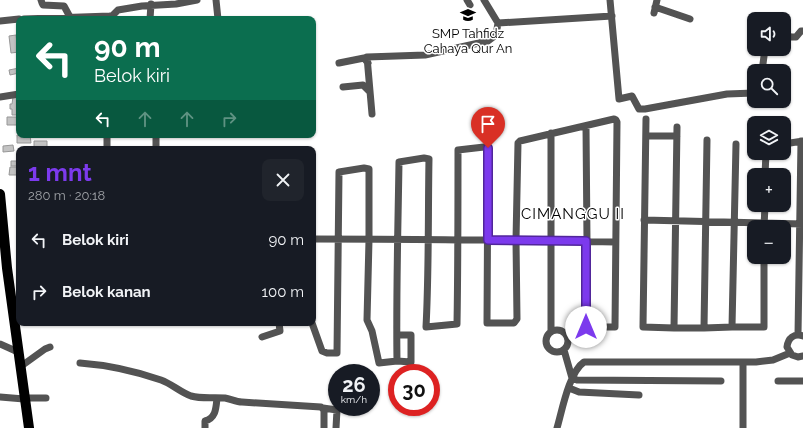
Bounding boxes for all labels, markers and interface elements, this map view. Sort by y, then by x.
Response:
school or university icon: SMP Tahfidz Cahaya Qur An [459,6,477,24]
map controls [747,12,791,264]
button: sound [747,12,791,56]
place label: SMP Tahfidz Cahaya Qur An [424,26,512,56]
text: 90 m [94,31,160,64]
icon: left [28,32,80,84]
button: search [747,64,791,108]
text: Belok kiri [94,65,170,86]
pin [471,107,505,148]
icon: left [92,108,114,130]
icon: ahead [134,108,156,130]
icon: ahead [176,108,198,130]
icon: right [218,108,240,130]
icon: arrive [477,113,499,135]
button: layers [747,116,791,160]
text: 1 mnt [28,158,92,187]
button: close [262,159,304,201]
button: + [747,168,791,212]
text: 280 m · 20:18 [28,188,105,203]
district label: CIMANGGU II [521,205,625,223]
button: − [747,220,791,264]
icon: left [28,229,50,251]
text: Belok kiri [62,231,129,249]
text: 90 m [268,231,304,249]
icon: right [28,281,50,303]
text: Belok kanan [62,283,151,301]
text: 100 m [262,283,304,301]
position arrow [565,306,607,348]
speed limit sign: 30 [388,364,440,416]
text: 26 [342,373,366,397]
text: km/h [341,394,367,405]

